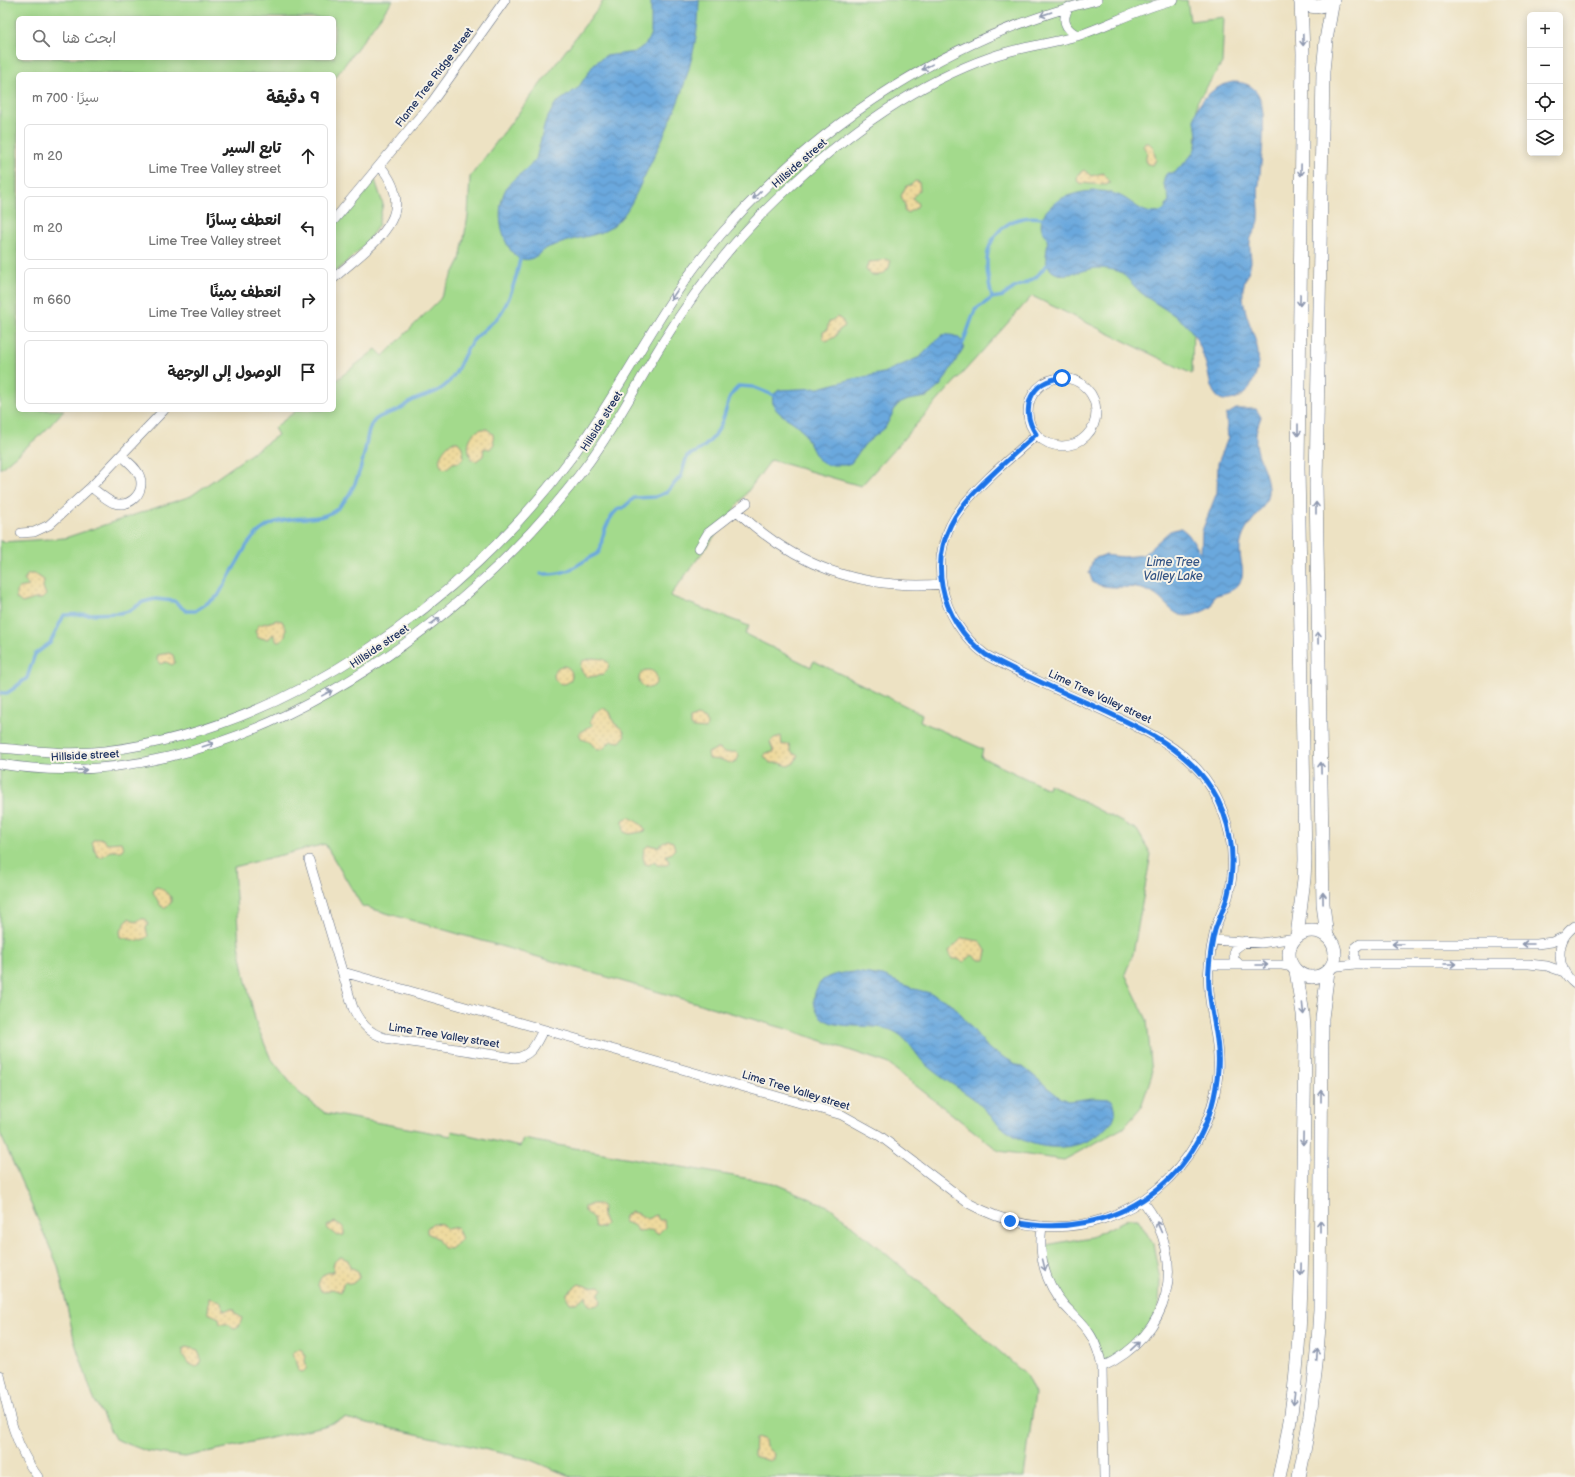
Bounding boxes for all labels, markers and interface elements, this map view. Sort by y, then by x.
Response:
one-way arrow [1040,11,1052,19]
map controls [1527,12,1563,156]
button: + [1527,12,1563,48]
search box [16,16,336,60]
street label: Flame Tree Ridge street [393,25,476,129]
icon: search [30,27,52,49]
text: ابحث هنا [62,29,116,48]
one-way arrow [1299,33,1307,46]
button: − [1527,48,1563,84]
one-way arrow [921,64,933,72]
button: locate [1527,84,1563,120]
text: 9 دقيقة [266,88,320,108]
text: سيرًا · 700 m [32,90,99,106]
button: layers [1527,120,1563,156]
street label: Hillside street [769,136,830,191]
text: تابع السير [223,139,281,158]
icon: ahead [297,145,319,167]
text: 20 m [33,148,63,164]
text: Lime Tree Valley street [148,161,281,177]
one-way arrow [1298,163,1305,176]
one-way arrow [752,191,762,200]
text: انعطف يسارًا [206,211,281,230]
icon: left [297,217,319,239]
text: 20 m [33,220,63,236]
text: Lime Tree Valley street [148,233,281,249]
text: انعطف يمينًا [210,283,281,302]
icon: right [297,289,319,311]
one-way arrow [670,289,678,300]
text: 660 m [33,292,71,308]
one-way arrow [1296,293,1304,306]
text: Lime Tree Valley street [148,305,281,321]
icon: arrive [297,361,319,383]
text: الوصول إلى الوجهة [167,363,281,382]
route start [1053,369,1071,387]
street label: Hillside street [578,388,625,454]
one-way arrow [1294,423,1302,436]
one-way arrow [1312,502,1320,515]
water label: Lime Tree Valley Lake [1143,555,1203,584]
one-way arrow [430,617,441,626]
street label: Hillside street [347,622,412,671]
one-way arrow [1314,632,1322,645]
street label: Lime Tree Valley street [1046,667,1154,726]
one-way arrow [320,688,332,696]
one-way arrow [201,741,214,748]
street label: Hillside street [51,747,120,764]
one-way arrow [1317,762,1324,775]
one-way arrow [74,766,87,773]
one-way arrow [1319,892,1327,905]
one-way arrow [1392,940,1405,948]
one-way arrow [1522,940,1535,948]
one-way arrow [1443,960,1456,968]
one-way arrow [1255,961,1268,969]
one-way arrow [1299,1002,1307,1015]
street label: Lime Tree Valley street [387,1020,501,1051]
street label: Lime Tree Valley street [740,1068,852,1113]
one-way arrow [1317,1090,1325,1103]
one-way arrow [1299,1132,1307,1145]
route end [1001,1212,1019,1230]
one-way arrow [1316,1220,1324,1233]
one-way arrow [1155,1221,1163,1233]
one-way arrow [1040,1258,1048,1271]
one-way arrow [1297,1262,1305,1275]
one-way arrow [1130,1341,1140,1351]
one-way arrow [1314,1349,1321,1362]
one-way arrow [1290,1392,1298,1405]

